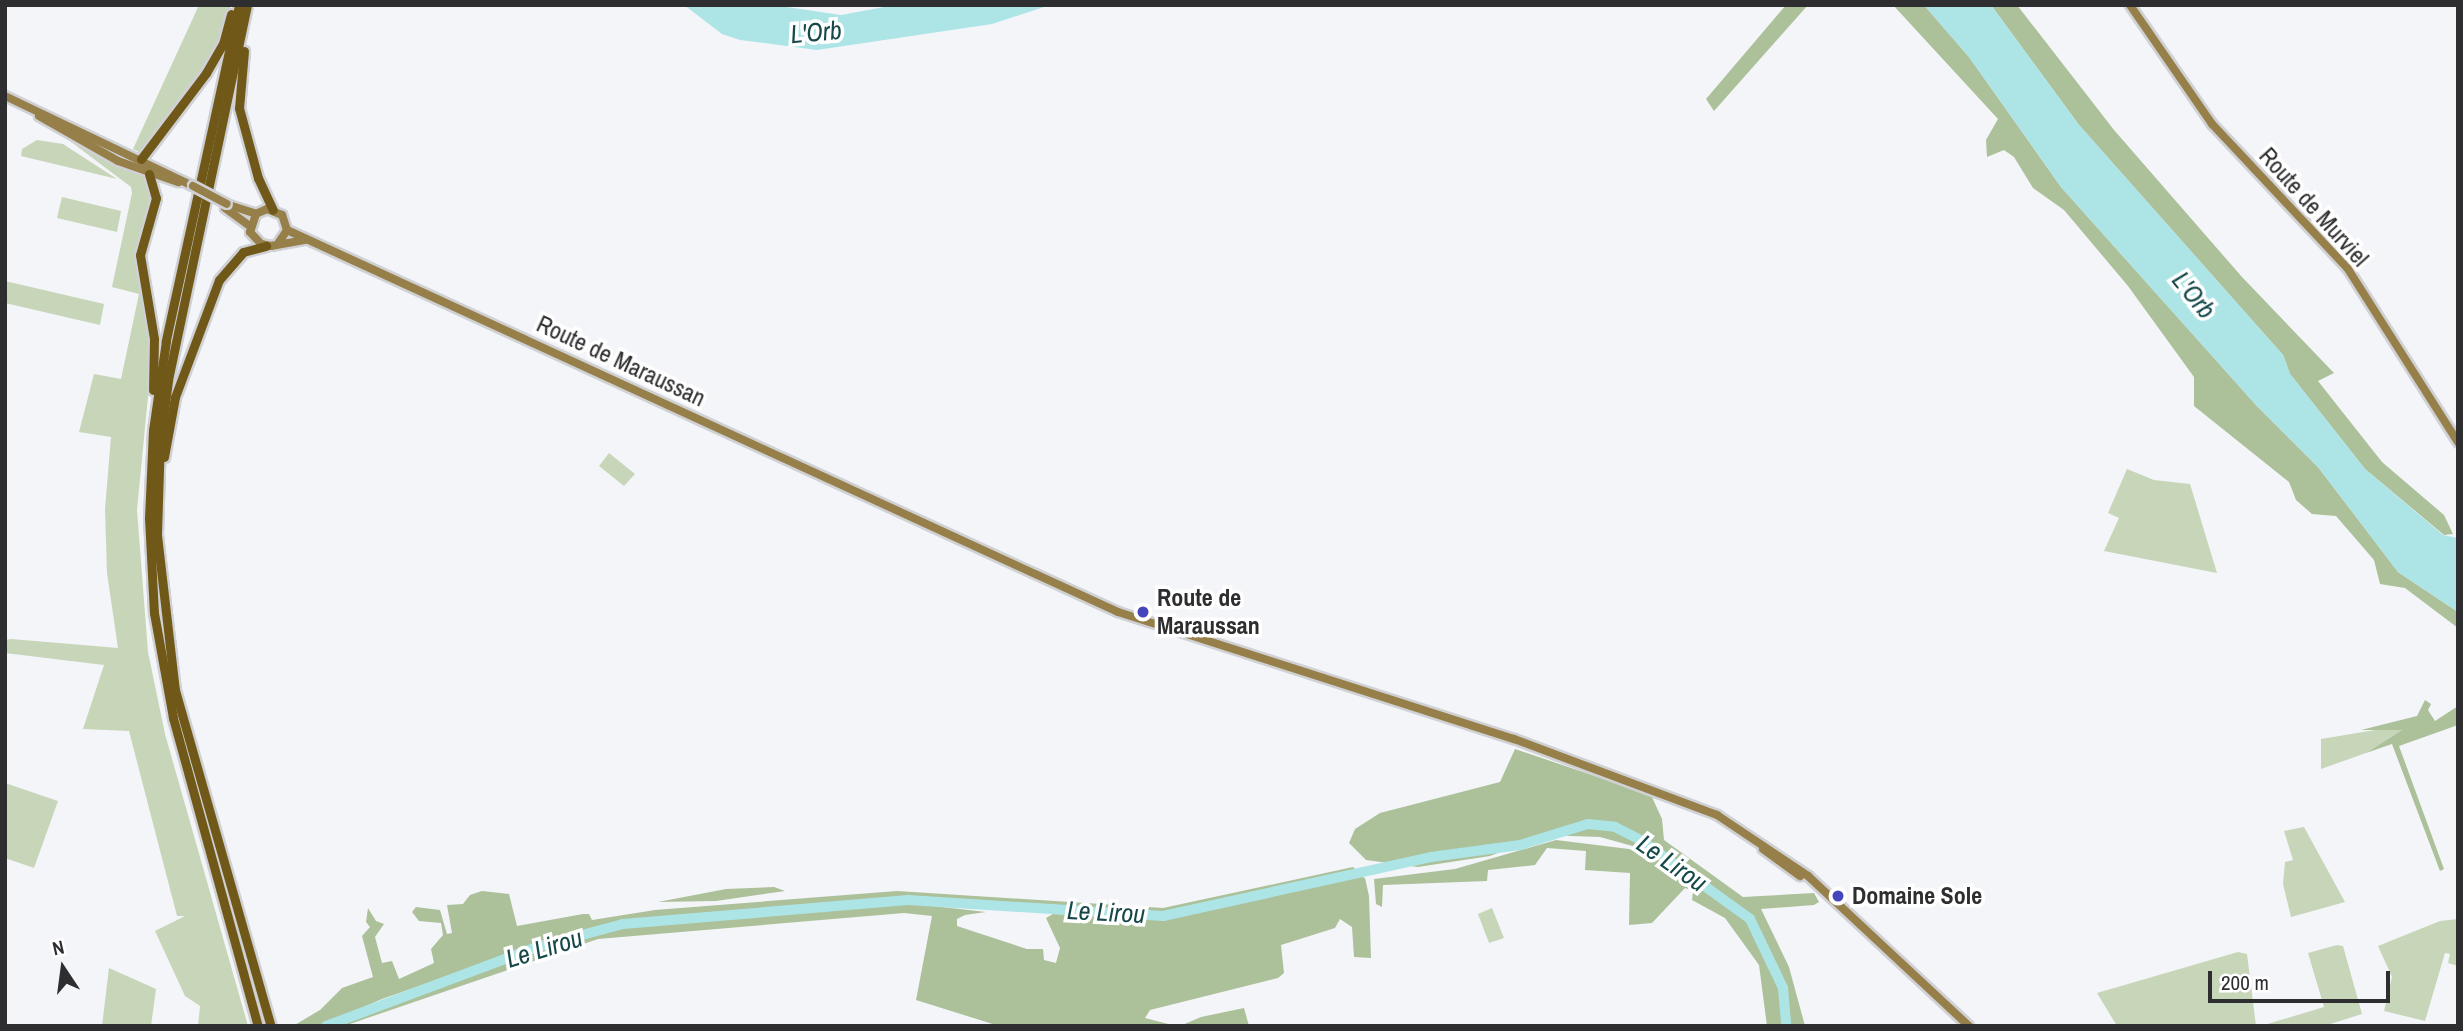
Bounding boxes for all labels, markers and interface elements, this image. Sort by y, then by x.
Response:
water label: L'Orb [789,14,843,50]
street label: Route de Murviel [2253,142,2375,272]
water label: L'Orb [2166,265,2222,325]
street label: Route de Maraussan [532,309,710,413]
place label: Route de Maraussan [1157,584,1260,640]
marker: Route de Maraussan [1135,604,1151,620]
water label: Le Lirou [1631,828,1713,898]
place label: Domaine Sole [1852,882,1982,910]
marker: Domaine Sole [1830,888,1846,904]
water label: Le Lirou [1066,894,1146,930]
water label: Le Lirou [502,922,586,974]
north arrow [28,933,98,1003]
text: N [50,934,67,961]
scale bar [2211,958,2393,1002]
text: 200 m [2221,968,2269,997]

